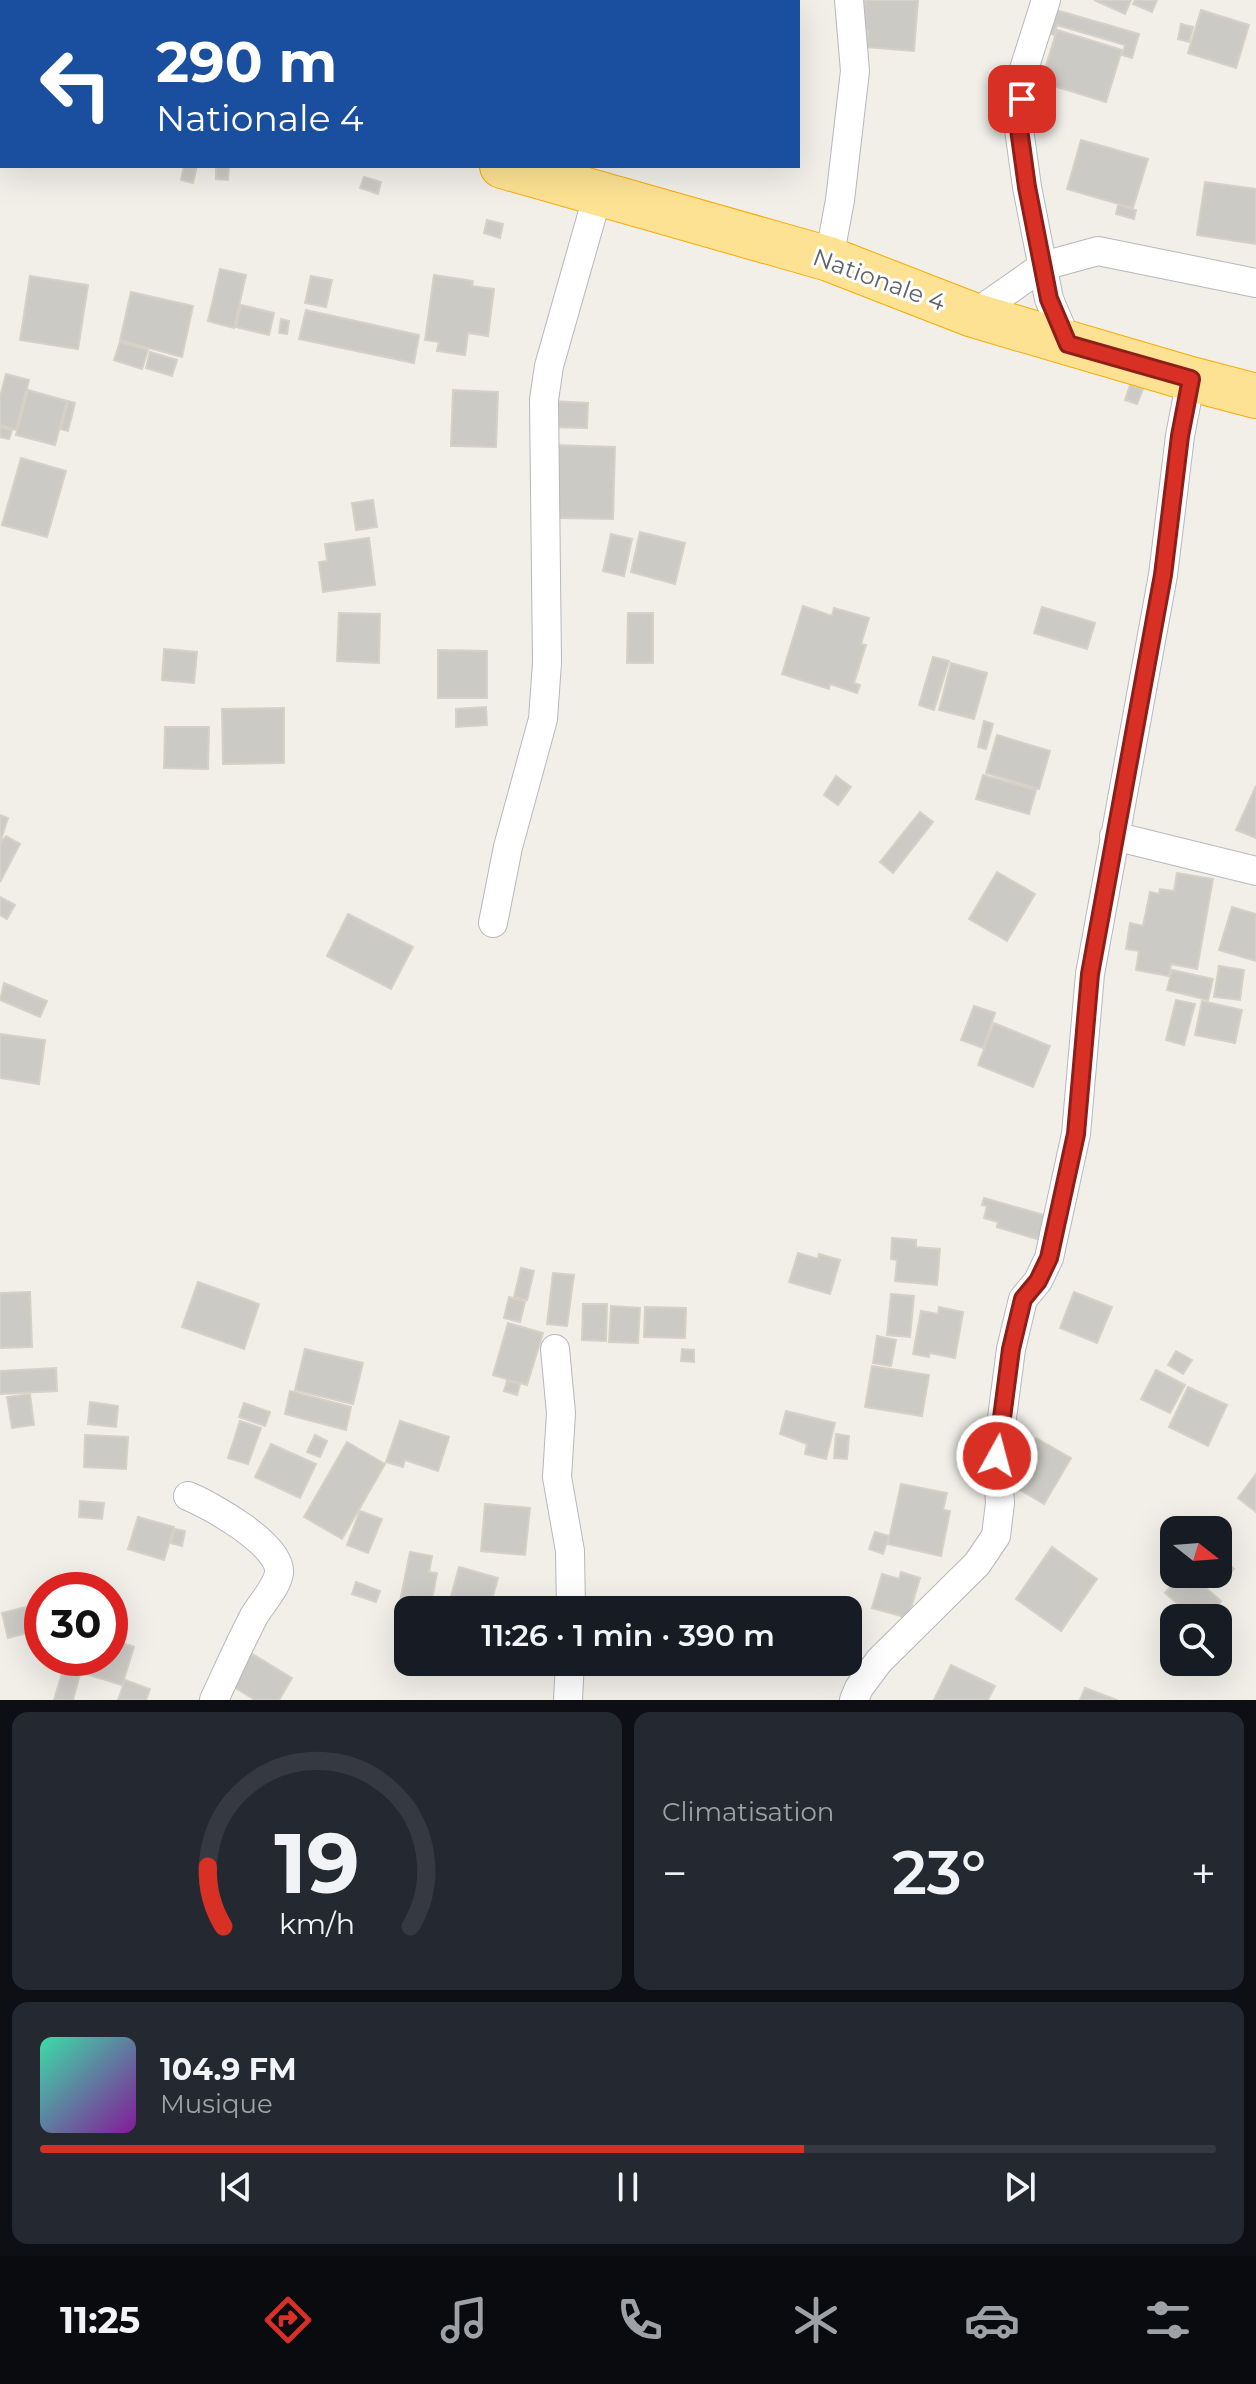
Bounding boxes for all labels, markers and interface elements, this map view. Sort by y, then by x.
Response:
text: 290 m [156,28,337,96]
icon: left [24,32,128,136]
pin [988,65,1056,133]
icon: arrive [1000,77,1044,121]
text: Nationale 4 [156,96,364,140]
street label: Nationale 4 [809,242,949,317]
position arrow [955,1414,1039,1498]
north arrow [1160,1516,1232,1588]
map controls [1160,1516,1232,1676]
speed limit sign: 30 [24,1572,128,1676]
button: search [1160,1604,1232,1676]
text: 11:26 · 1 min · 390 m [481,1617,775,1654]
text: Climatisation [662,1796,834,1828]
text: 19 [274,1812,360,1914]
text: 23° [892,1836,986,1909]
text: − [662,1846,687,1900]
text: + [1191,1846,1216,1900]
text: km/h [279,1906,355,1941]
text: 104.9 FM [160,2051,297,2088]
text: Musique [160,2088,273,2120]
icon: previous [214,2165,258,2209]
icon: pause [606,2165,650,2209]
icon: next [998,2165,1042,2209]
icon: directions [260,2292,316,2348]
icon: music [436,2292,492,2348]
icon: phone [612,2292,668,2348]
icon: climate [788,2292,844,2348]
icon: car [964,2292,1020,2348]
icon: filters [1140,2292,1196,2348]
text: 11:25 [60,2298,140,2342]

